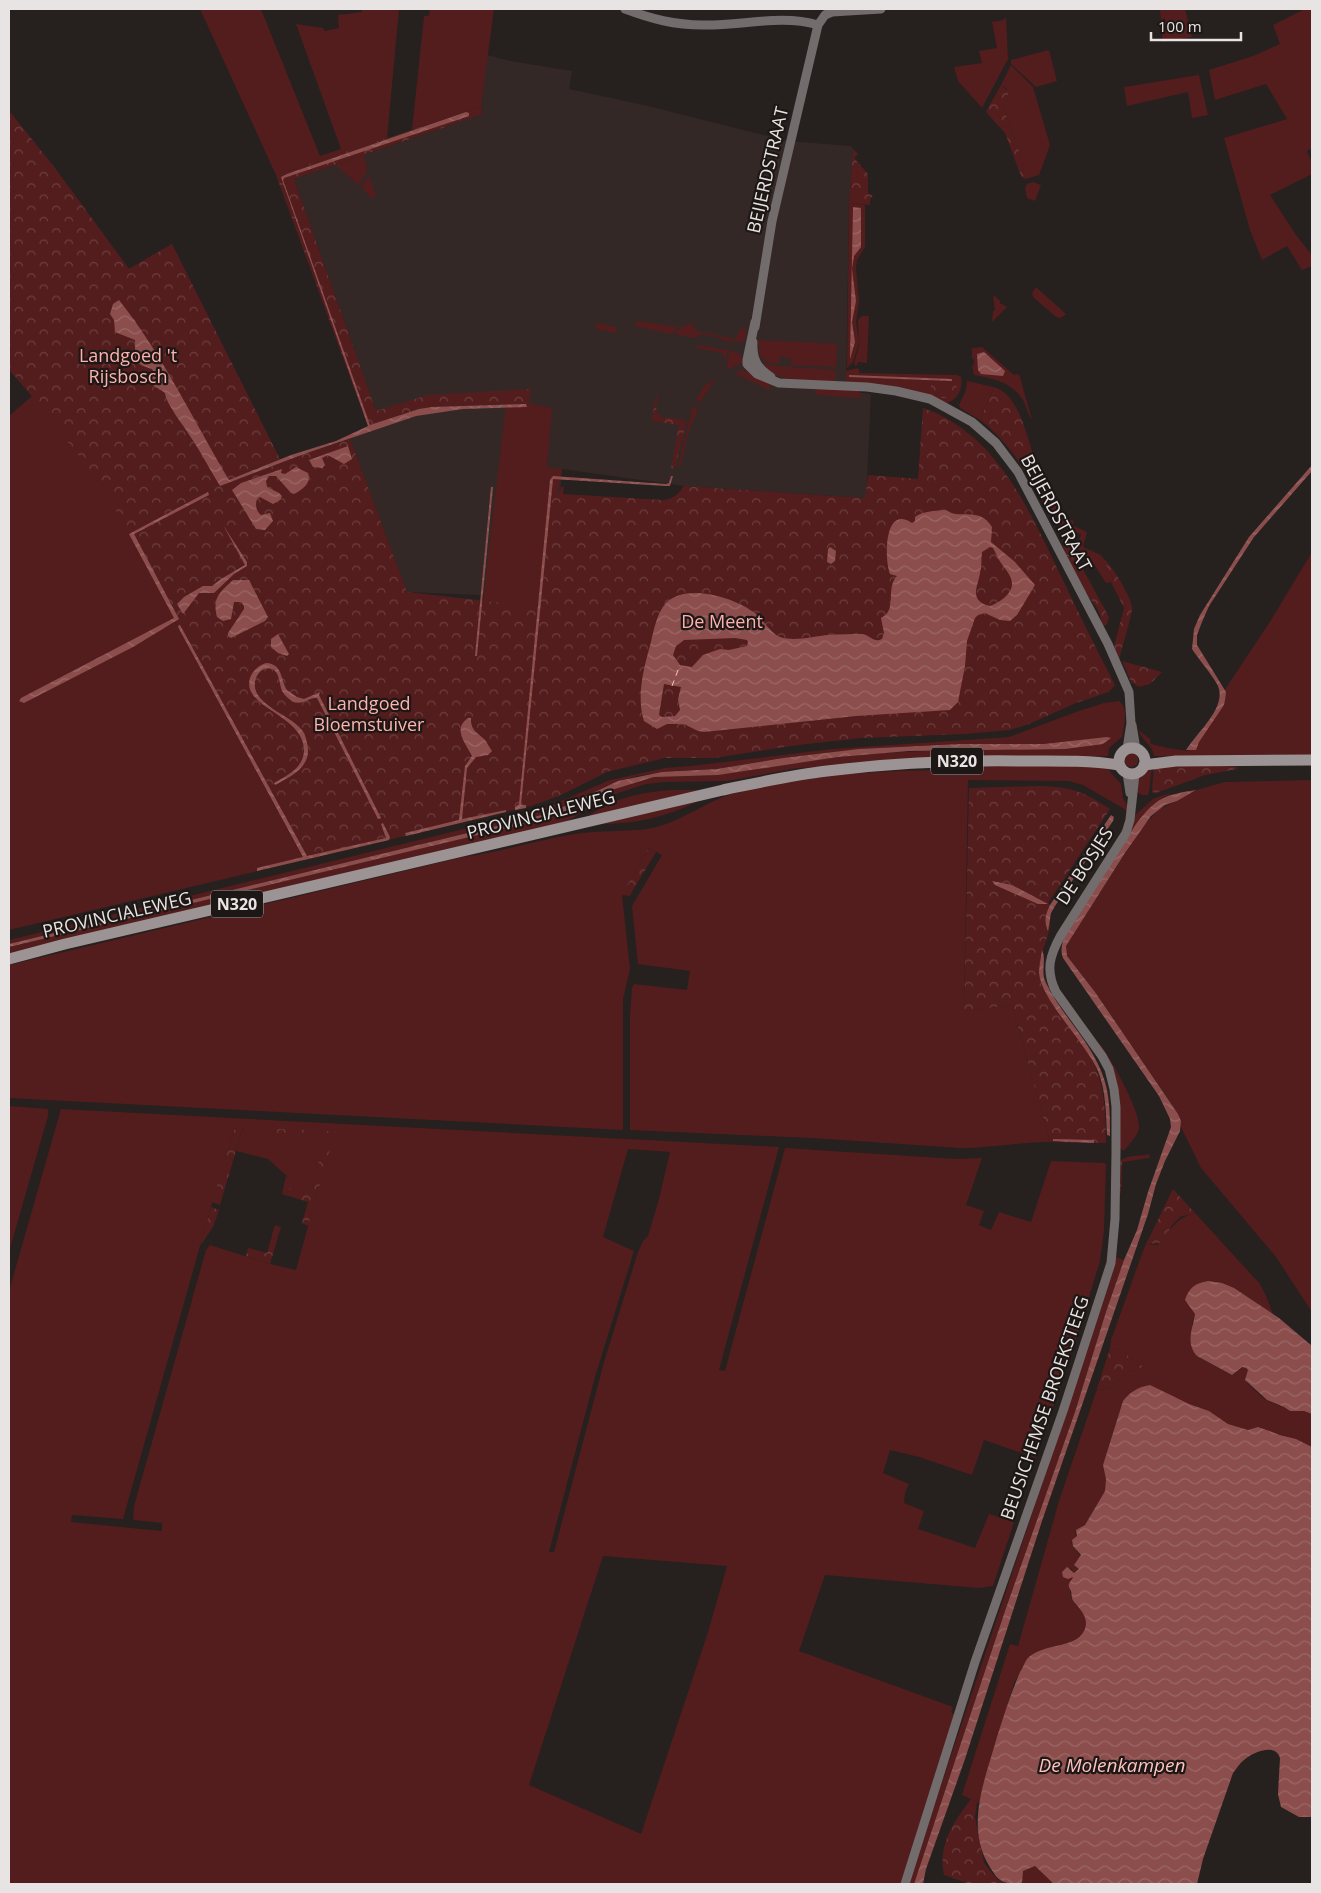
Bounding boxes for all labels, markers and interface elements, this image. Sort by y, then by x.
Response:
scale bar [1151,10,1241,42]
text: 100 m [1158,16,1202,36]
street label: BEIJERDSTRAAT [741,104,793,235]
park label: Landgoed 't Rijsbosch [79,343,177,388]
street label: BEIJERDSTRAAT [1016,450,1098,575]
park label: De Meent [681,609,763,633]
park label: Landgoed Bloemstuiver [314,691,425,736]
road number: N320 [931,748,983,774]
street label: PROVINCIALEWEG [464,784,617,844]
street label: DE BOSJES [1050,822,1118,909]
street label: PROVINCIALEWEG [40,885,194,943]
road number: N320 [211,891,263,918]
street label: BEUSICHEMSE BROEKSTEEG [994,1292,1094,1523]
water label: De Molenkampen [1039,1752,1185,1778]

